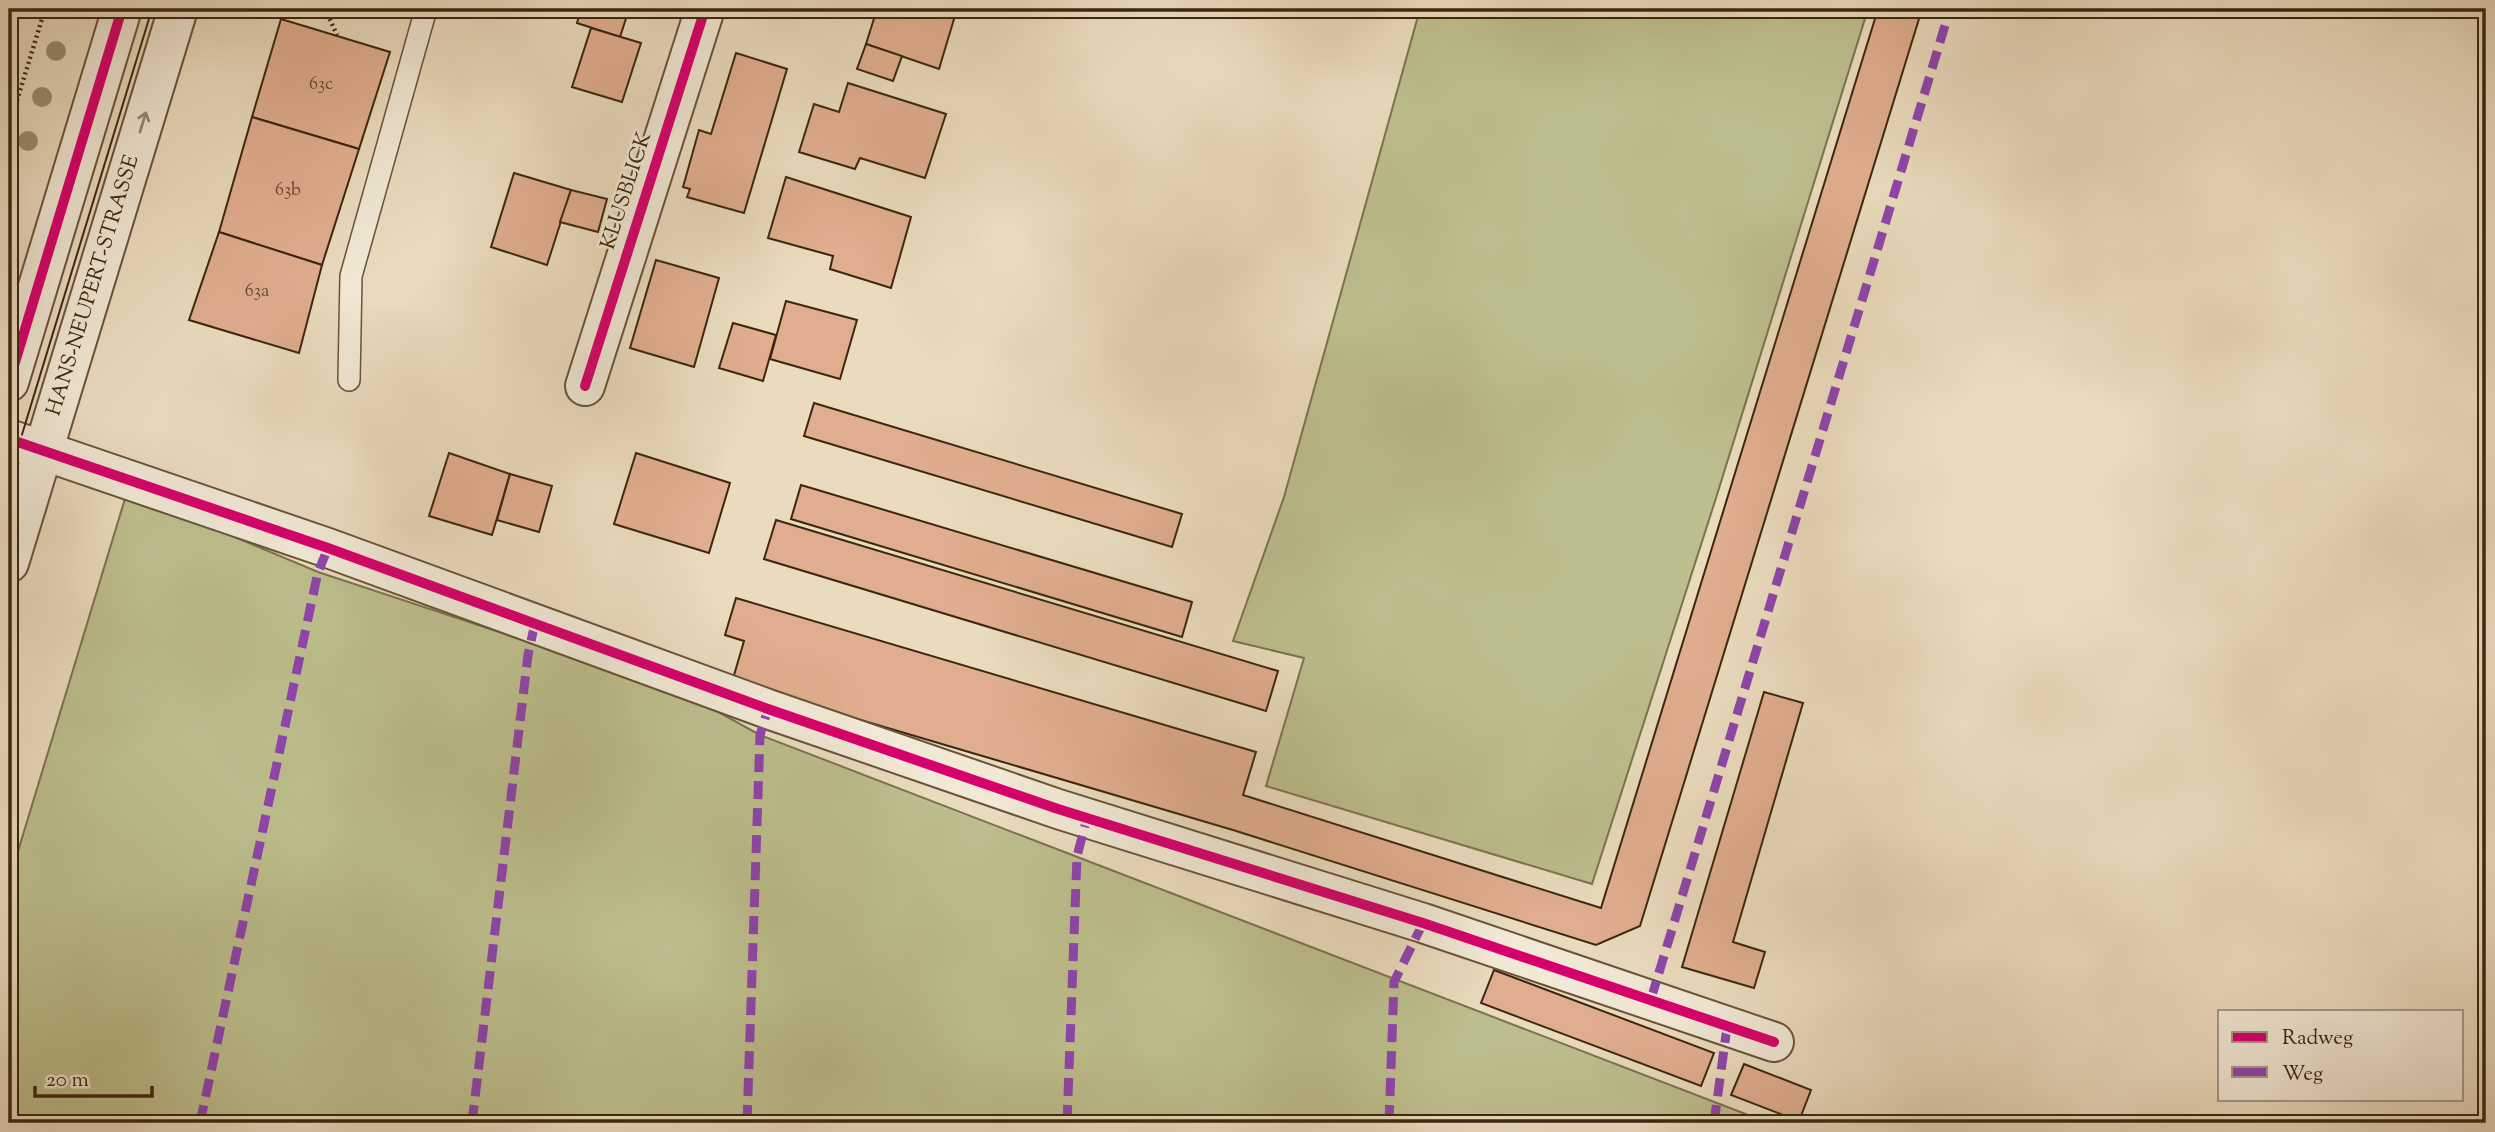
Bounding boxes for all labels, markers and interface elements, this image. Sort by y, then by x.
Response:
house number: 63c [309,72,333,98]
one-way arrow [137,112,150,134]
street label: KLUSBLICK [594,128,660,254]
street label: HANS-NEUPERT-STRASSE [40,151,148,420]
house number: 63b [275,178,301,204]
house number: 63a [245,279,269,305]
legend [2218,1010,2464,1100]
text: Radweg [2282,1024,2353,1054]
scale bar [35,1055,152,1099]
text: Weg [2282,1060,2323,1090]
text: 20 m [46,1066,89,1096]

